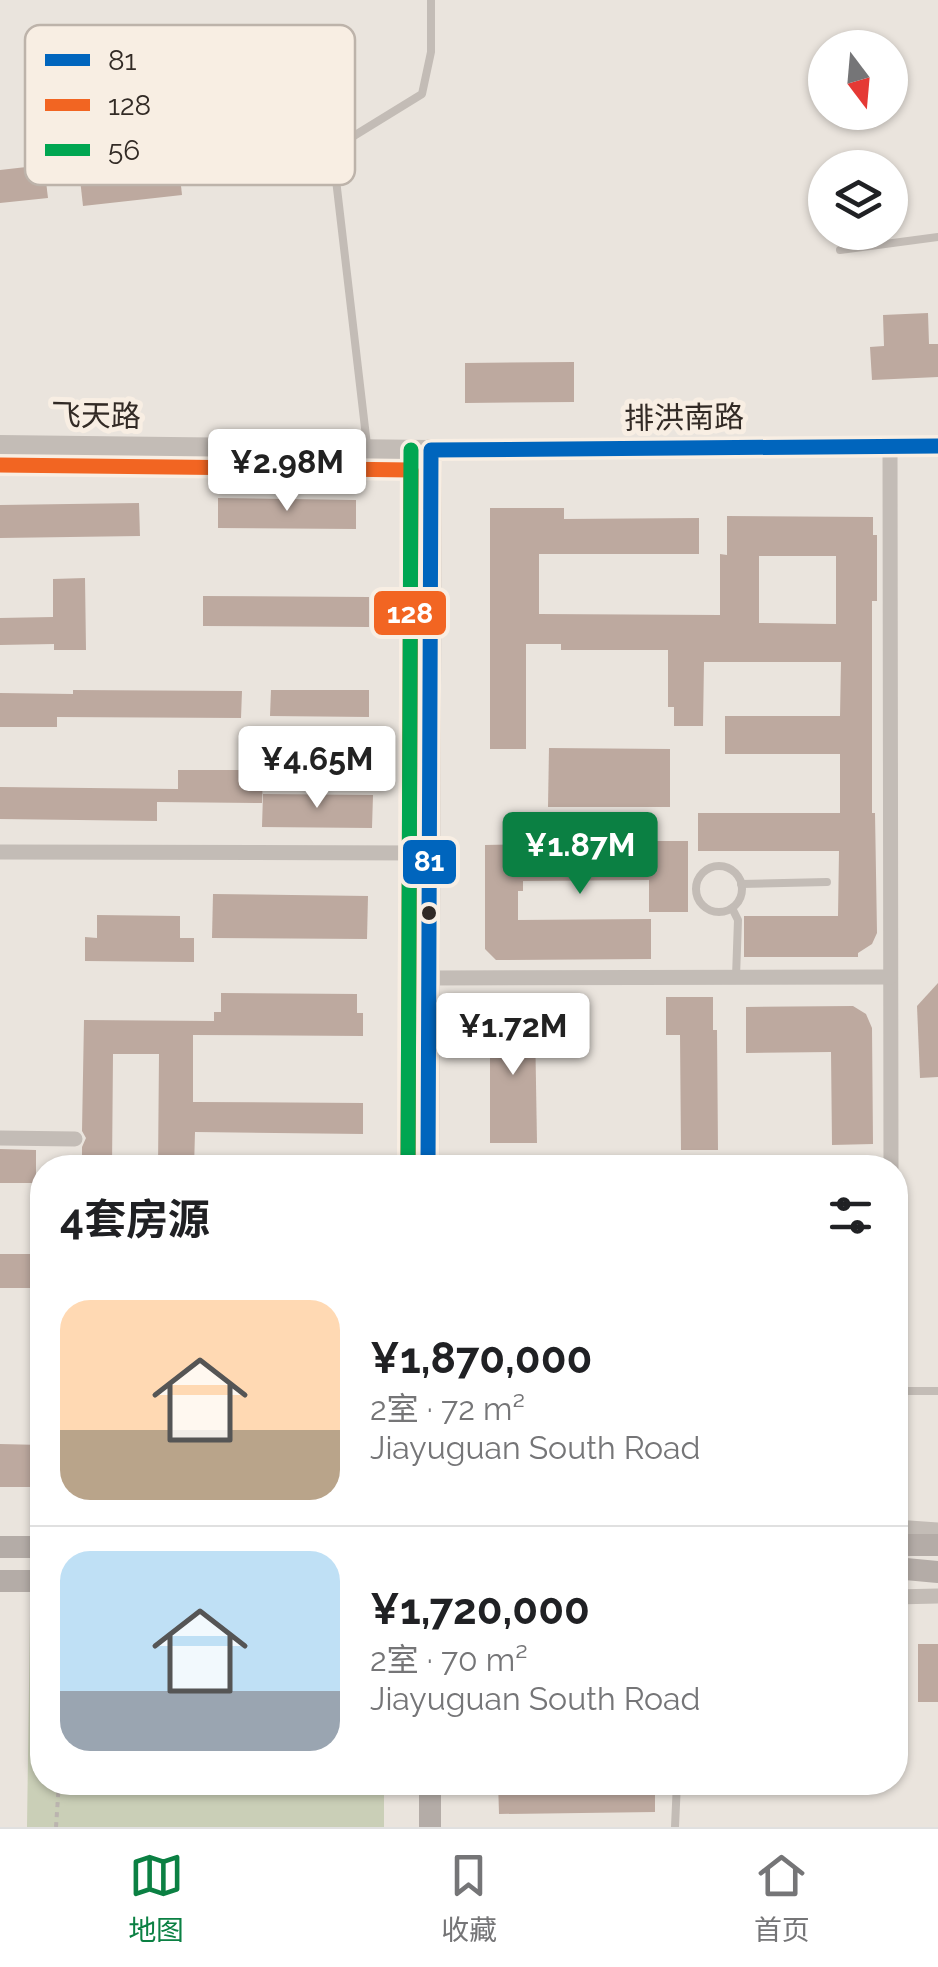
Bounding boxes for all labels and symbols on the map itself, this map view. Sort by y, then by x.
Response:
legend [25,25,355,185]
north arrow [808,30,908,130]
text: 81 [108,44,137,77]
text: 128 [108,89,151,122]
text: 56 [108,134,140,167]
street label: 飞天路 [51,397,141,434]
street label: 排洪南路 [624,399,744,436]
pin: ¥2.98M [206,429,368,514]
line badge: 128 [372,589,448,637]
text: 128 [387,597,433,630]
pin: ¥4.65M [236,726,398,811]
pin: ¥1.87M [499,812,661,897]
line badge: 81 [401,838,458,886]
text: 81 [414,845,445,878]
unlabelled marker [419,903,439,923]
pin: ¥1.72M [432,993,594,1078]

